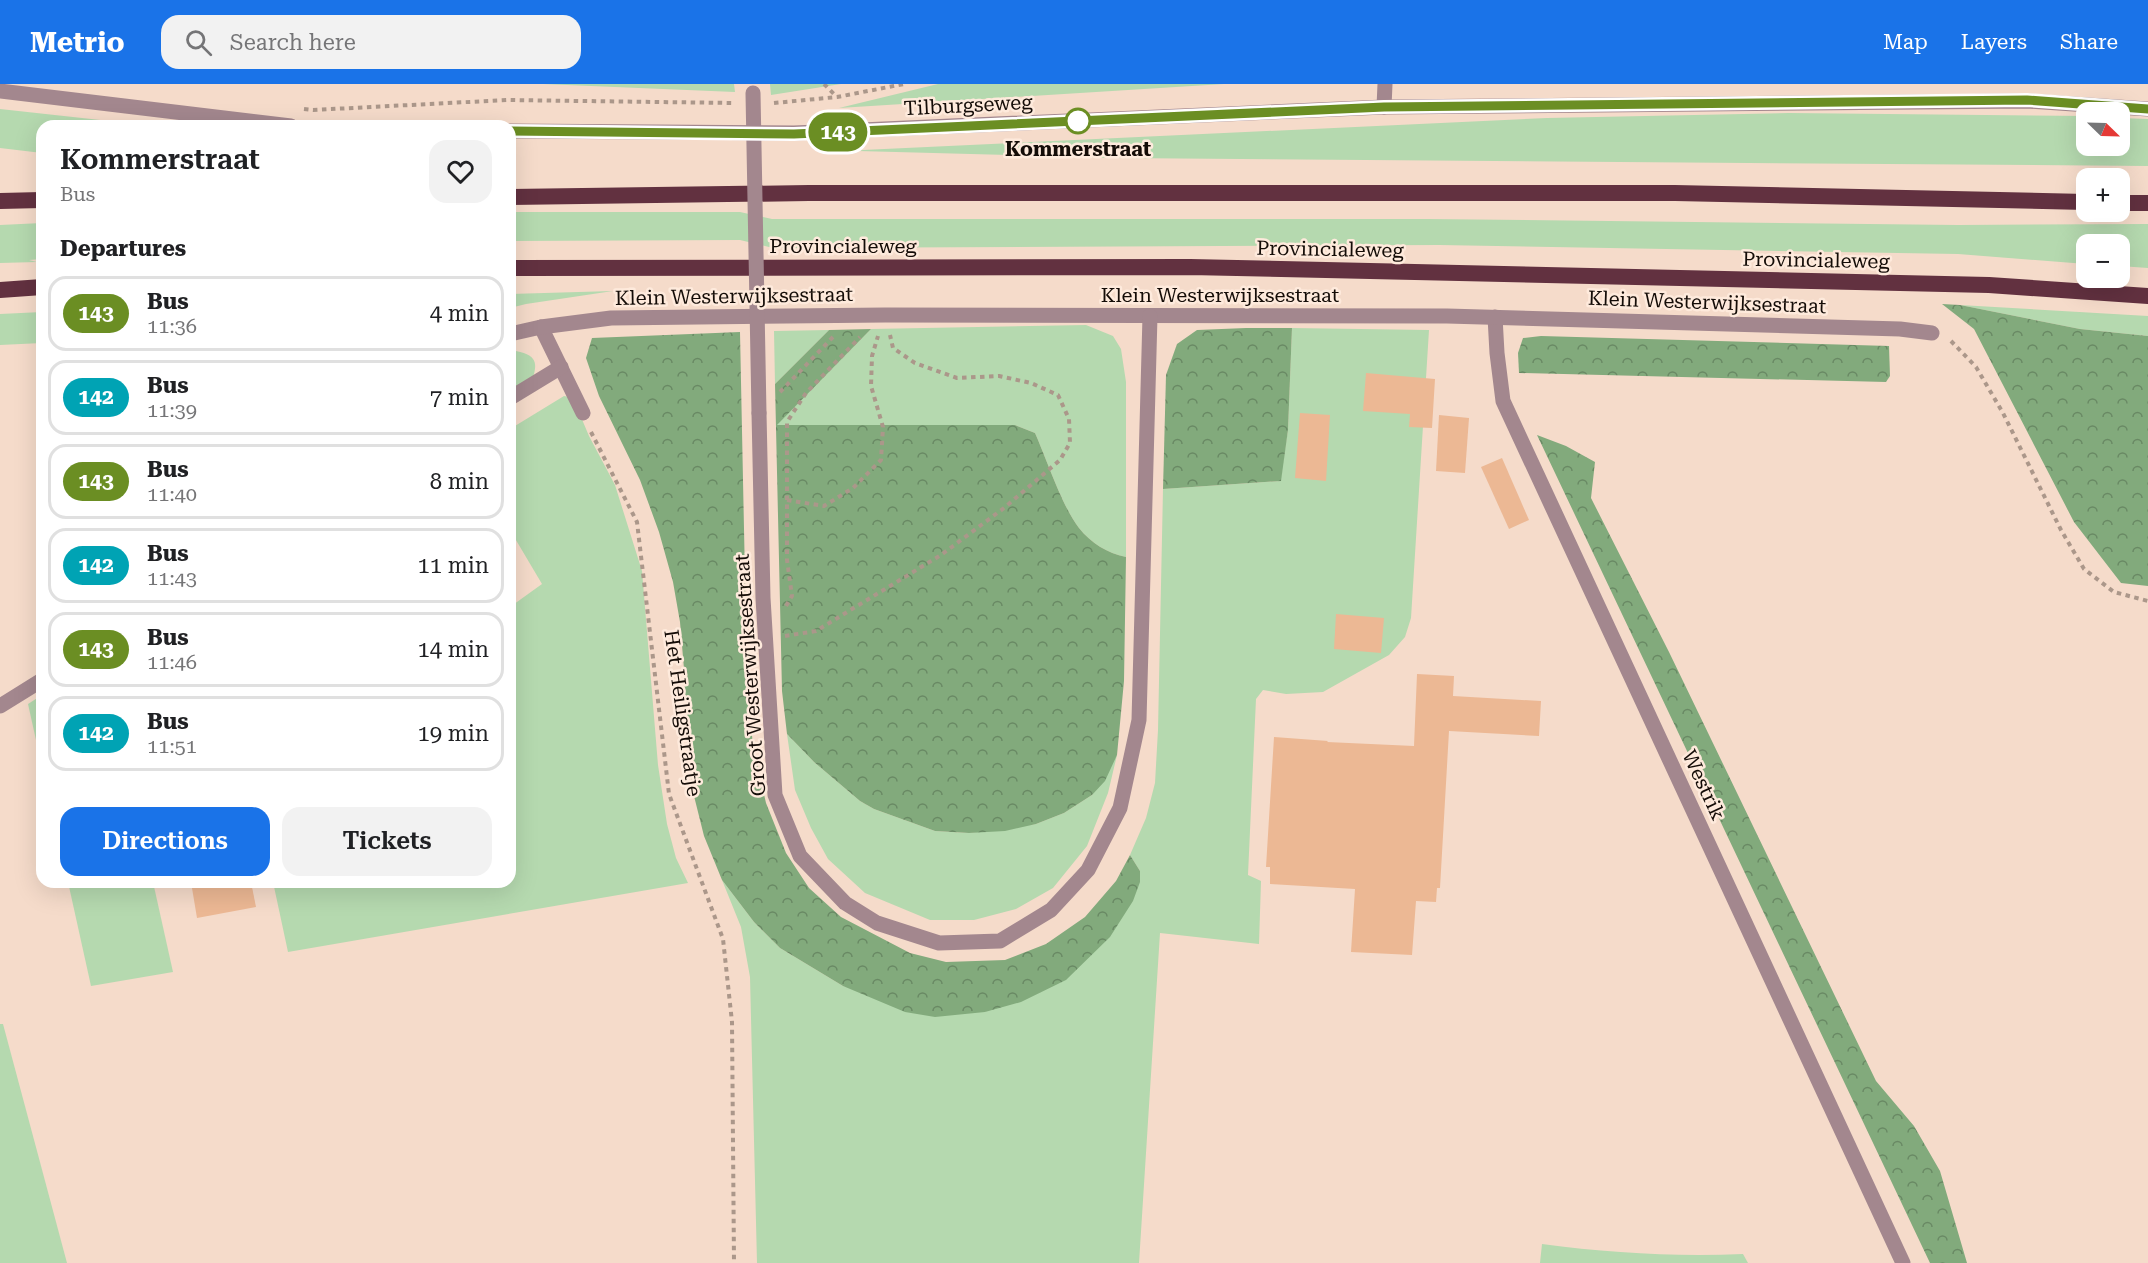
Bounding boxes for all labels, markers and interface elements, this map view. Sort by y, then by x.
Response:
search box [161,15,581,69]
text: Metrio [30,26,125,59]
icon: search [182,26,215,59]
text: Search here [230,30,356,55]
text: Map [1883,30,1928,54]
text: Layers [1961,30,2027,54]
text: Share [2060,30,2118,54]
street label: Tilburgseweg [903,90,1034,120]
north arrow [2076,102,2130,156]
map controls [2076,102,2130,288]
marker: Kommerstraat [1065,108,1091,134]
line badge: 143 [804,112,872,152]
text: 143 [820,120,856,144]
place label: Kommerstraat [1005,137,1151,161]
button: heart [429,140,492,203]
text: Kommerstraat [60,143,260,176]
button: + [2076,168,2130,222]
text: Bus [60,182,95,206]
street label: Provincialeweg [769,234,917,258]
button: − [2076,234,2130,288]
text: Departures [60,236,186,261]
street label: Provincialeweg [1256,236,1405,262]
street label: Provincialeweg [1742,247,1891,273]
street label: Klein Westerwijksestraat [615,282,854,310]
street label: Klein Westerwijksestraat [1101,283,1340,307]
street label: Klein Westerwijksestraat [1587,286,1827,318]
text: Bus [147,289,189,314]
text: 143 [78,301,114,325]
text: 4 min [430,301,489,326]
text: 11:36 [147,314,197,338]
text: Bus [147,373,189,398]
text: 142 [78,385,114,409]
text: 7 min [430,385,489,410]
text: 11:39 [147,398,197,422]
text: Bus [147,457,189,482]
text: 143 [78,469,114,493]
text: 8 min [430,469,489,494]
text: 11:40 [147,482,197,506]
text: Bus [147,541,189,566]
street label: Groot Westerwijksestraat [730,552,770,797]
text: 142 [78,553,114,577]
text: 11 min [418,553,489,578]
text: 11:43 [147,566,197,590]
text: Bus [147,625,189,650]
street label: Het Heiligstraatje [659,628,707,798]
text: 143 [78,637,114,661]
text: 14 min [418,637,489,662]
text: 11:46 [147,650,197,674]
text: Bus [147,709,189,734]
text: 142 [78,721,114,745]
text: 19 min [418,721,489,746]
text: 11:51 [147,734,197,758]
street label: Westrik [1677,746,1731,824]
button: Directions [60,807,270,876]
button: Tickets [282,807,492,876]

